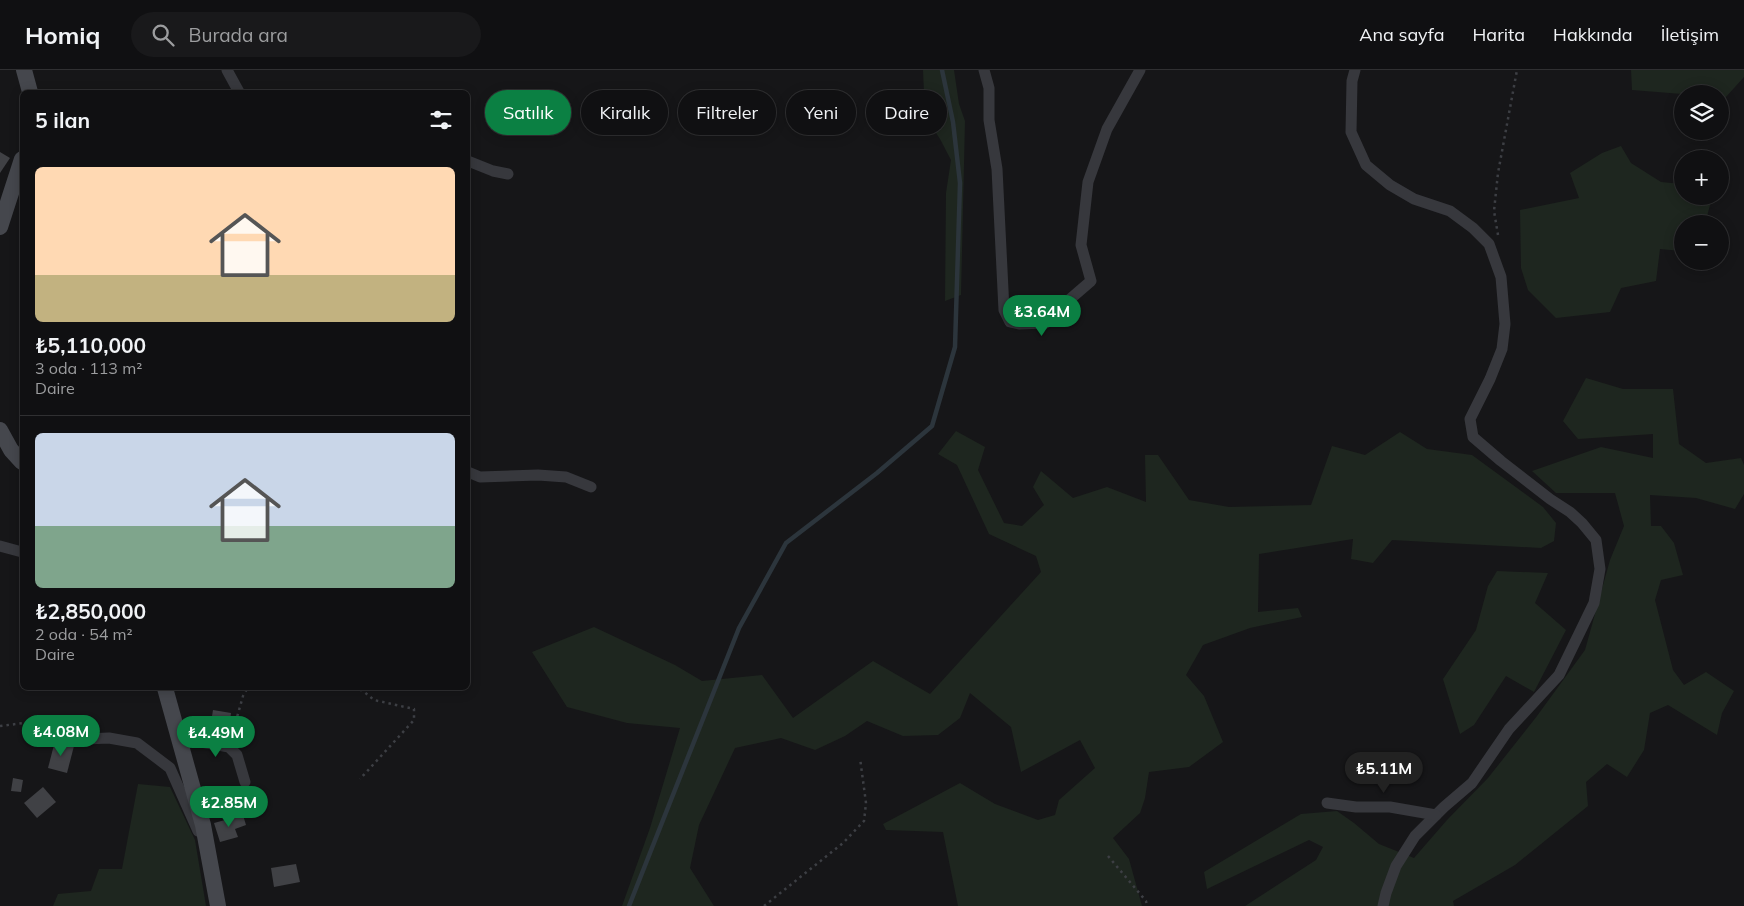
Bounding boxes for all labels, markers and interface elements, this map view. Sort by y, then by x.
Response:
search box [131,12,481,57]
text: Homiq [25,20,101,50]
icon: search [149,21,177,49]
text: Burada ara [189,23,288,47]
text: Ana sayfa [1359,23,1445,46]
text: Harita [1473,23,1525,46]
text: Hakkında [1553,23,1633,46]
text: İletişim [1661,23,1719,46]
map controls [1674,85,1729,270]
button: layers [1674,85,1729,140]
chip: Satılık [485,90,571,135]
chip: Kiralık [581,90,668,135]
chip: Filtreler [678,90,776,135]
chip: Yeni [786,90,856,135]
chip: Daire [866,90,947,135]
icon: filters [427,106,455,134]
text: 5 ilan [35,107,90,133]
button: + [1674,150,1729,205]
icon: home [200,200,290,290]
button: − [1674,215,1729,270]
pin: ₺3.64M [1001,294,1083,337]
text: ₺3.64M [1014,301,1070,321]
text: ₺5,110,000 [35,332,146,358]
text: 3 oda · 113 m² [35,358,142,378]
text: Daire [35,378,75,398]
icon: home [200,465,290,555]
text: ₺2,850,000 [35,598,146,624]
text: 2 oda · 54 m² [35,624,133,644]
text: Daire [35,644,75,664]
pin: ₺4.08M [20,714,102,757]
pin: ₺4.49M [175,716,257,758]
text: ₺4.08M [33,721,89,741]
text: ₺4.49M [188,722,244,742]
pin: ₺5.11M [1343,752,1425,794]
text: ₺5.11M [1356,758,1412,778]
pin: ₺2.85M [188,786,270,828]
text: ₺2.85M [201,792,257,812]

